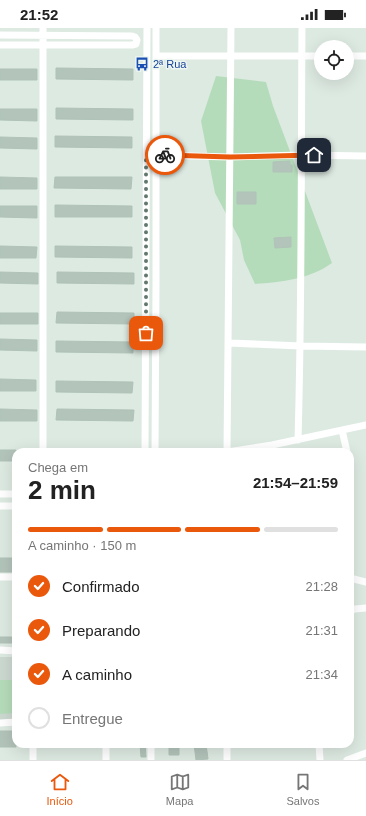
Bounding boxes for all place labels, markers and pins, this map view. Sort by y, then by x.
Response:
bus stop icon: 2ª Rua [134,56,150,72]
place label: 2ª Rua [153,58,187,70]
pin [297,138,331,172]
pin [129,316,163,350]

